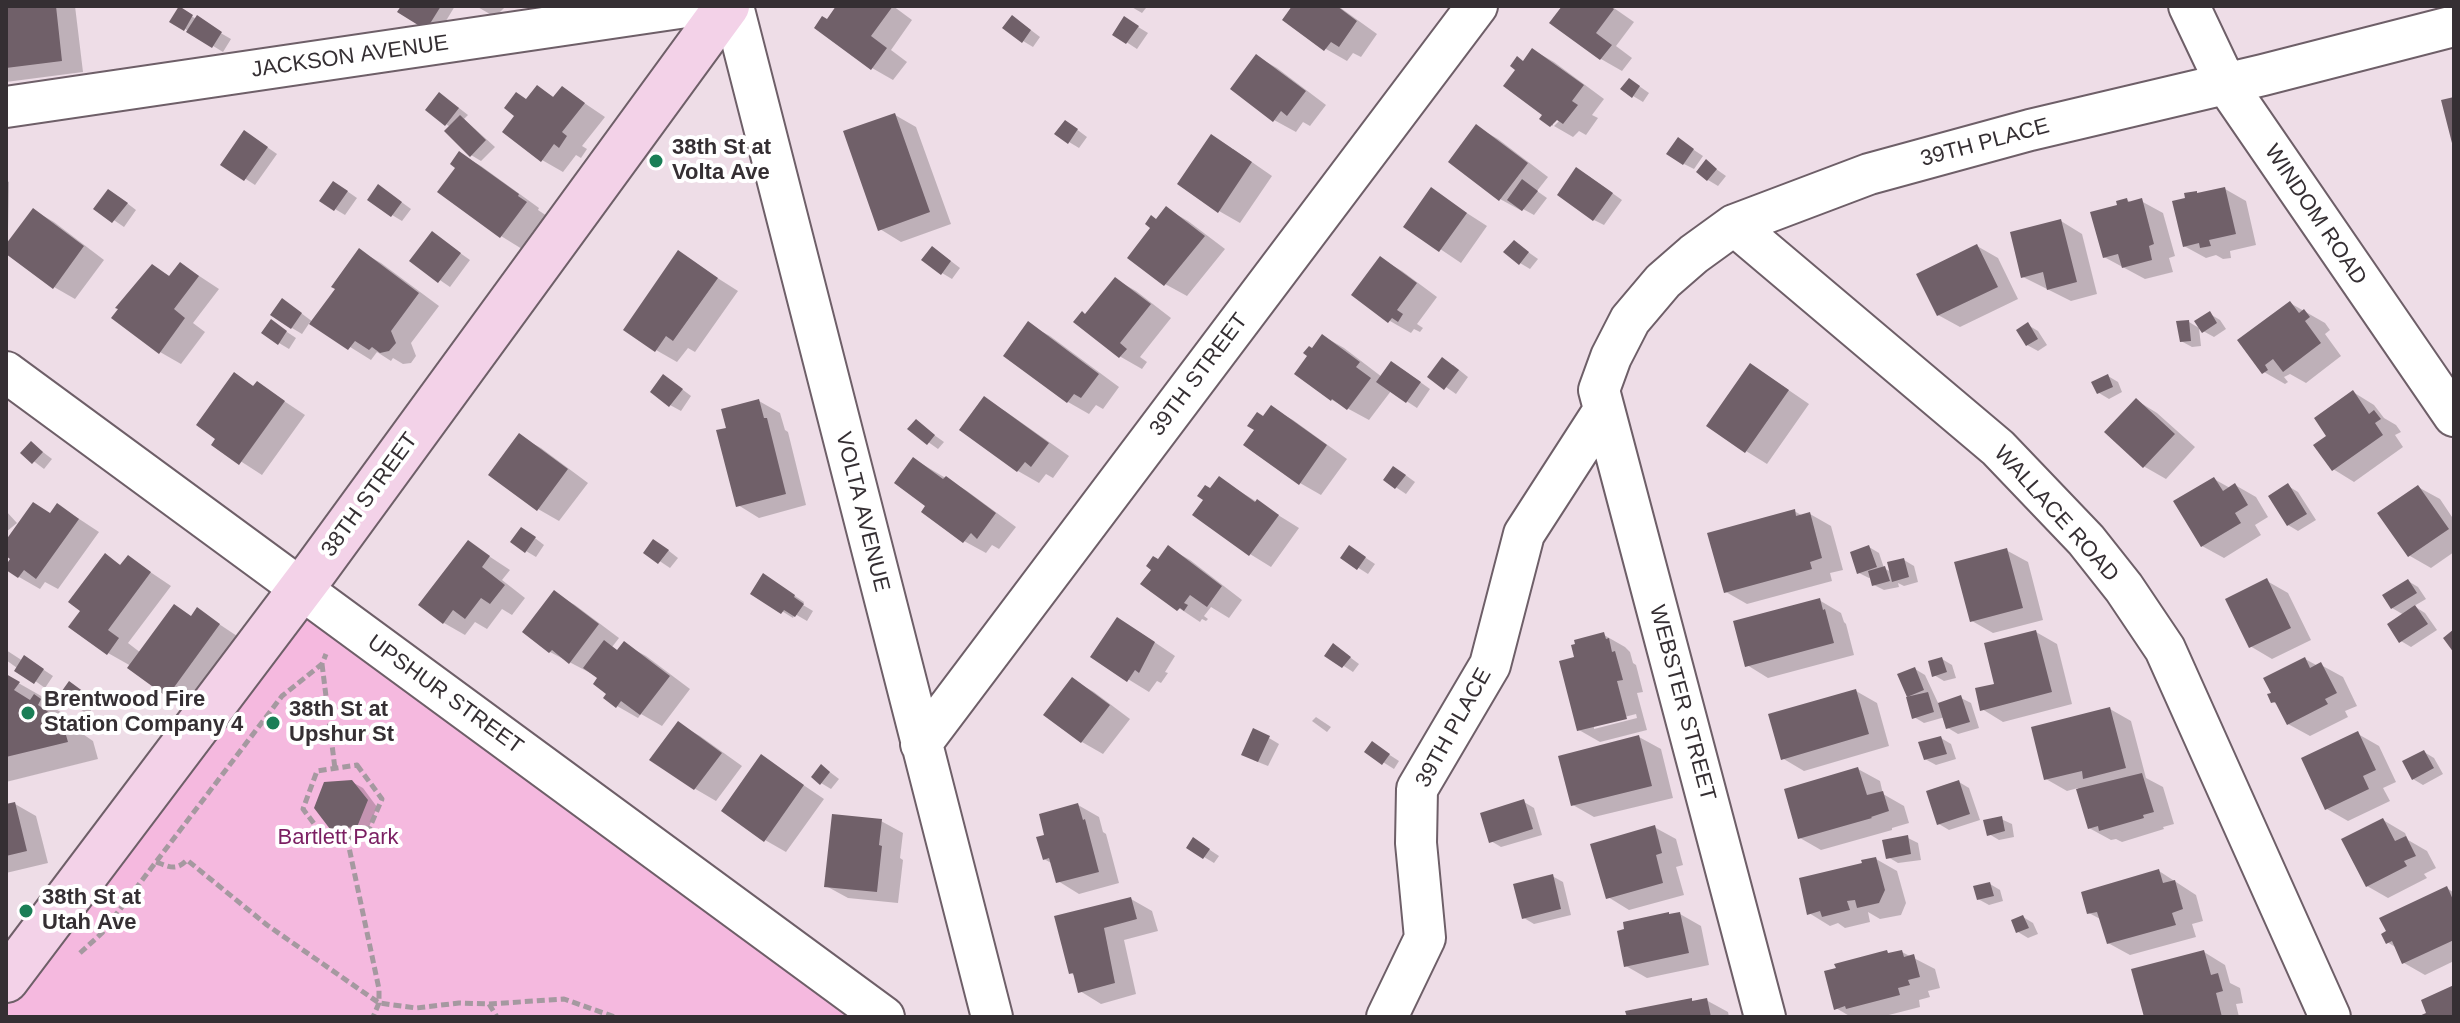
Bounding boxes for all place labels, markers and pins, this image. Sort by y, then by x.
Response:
place label: 38th St at Volta Ave [672,135,771,186]
marker: 38th St at Volta Ave [647,152,665,170]
place label: Brentwood Fire Station Company 4 [44,687,243,738]
place label: 38th St at Upshur St [289,697,394,748]
marker: Brentwood Fire Station Company 4 [19,704,37,722]
marker: 38th St at Upshur St [264,714,282,732]
place label: 38th St at Utah Ave [42,885,141,936]
marker: 38th St at Utah Ave [17,902,35,920]

